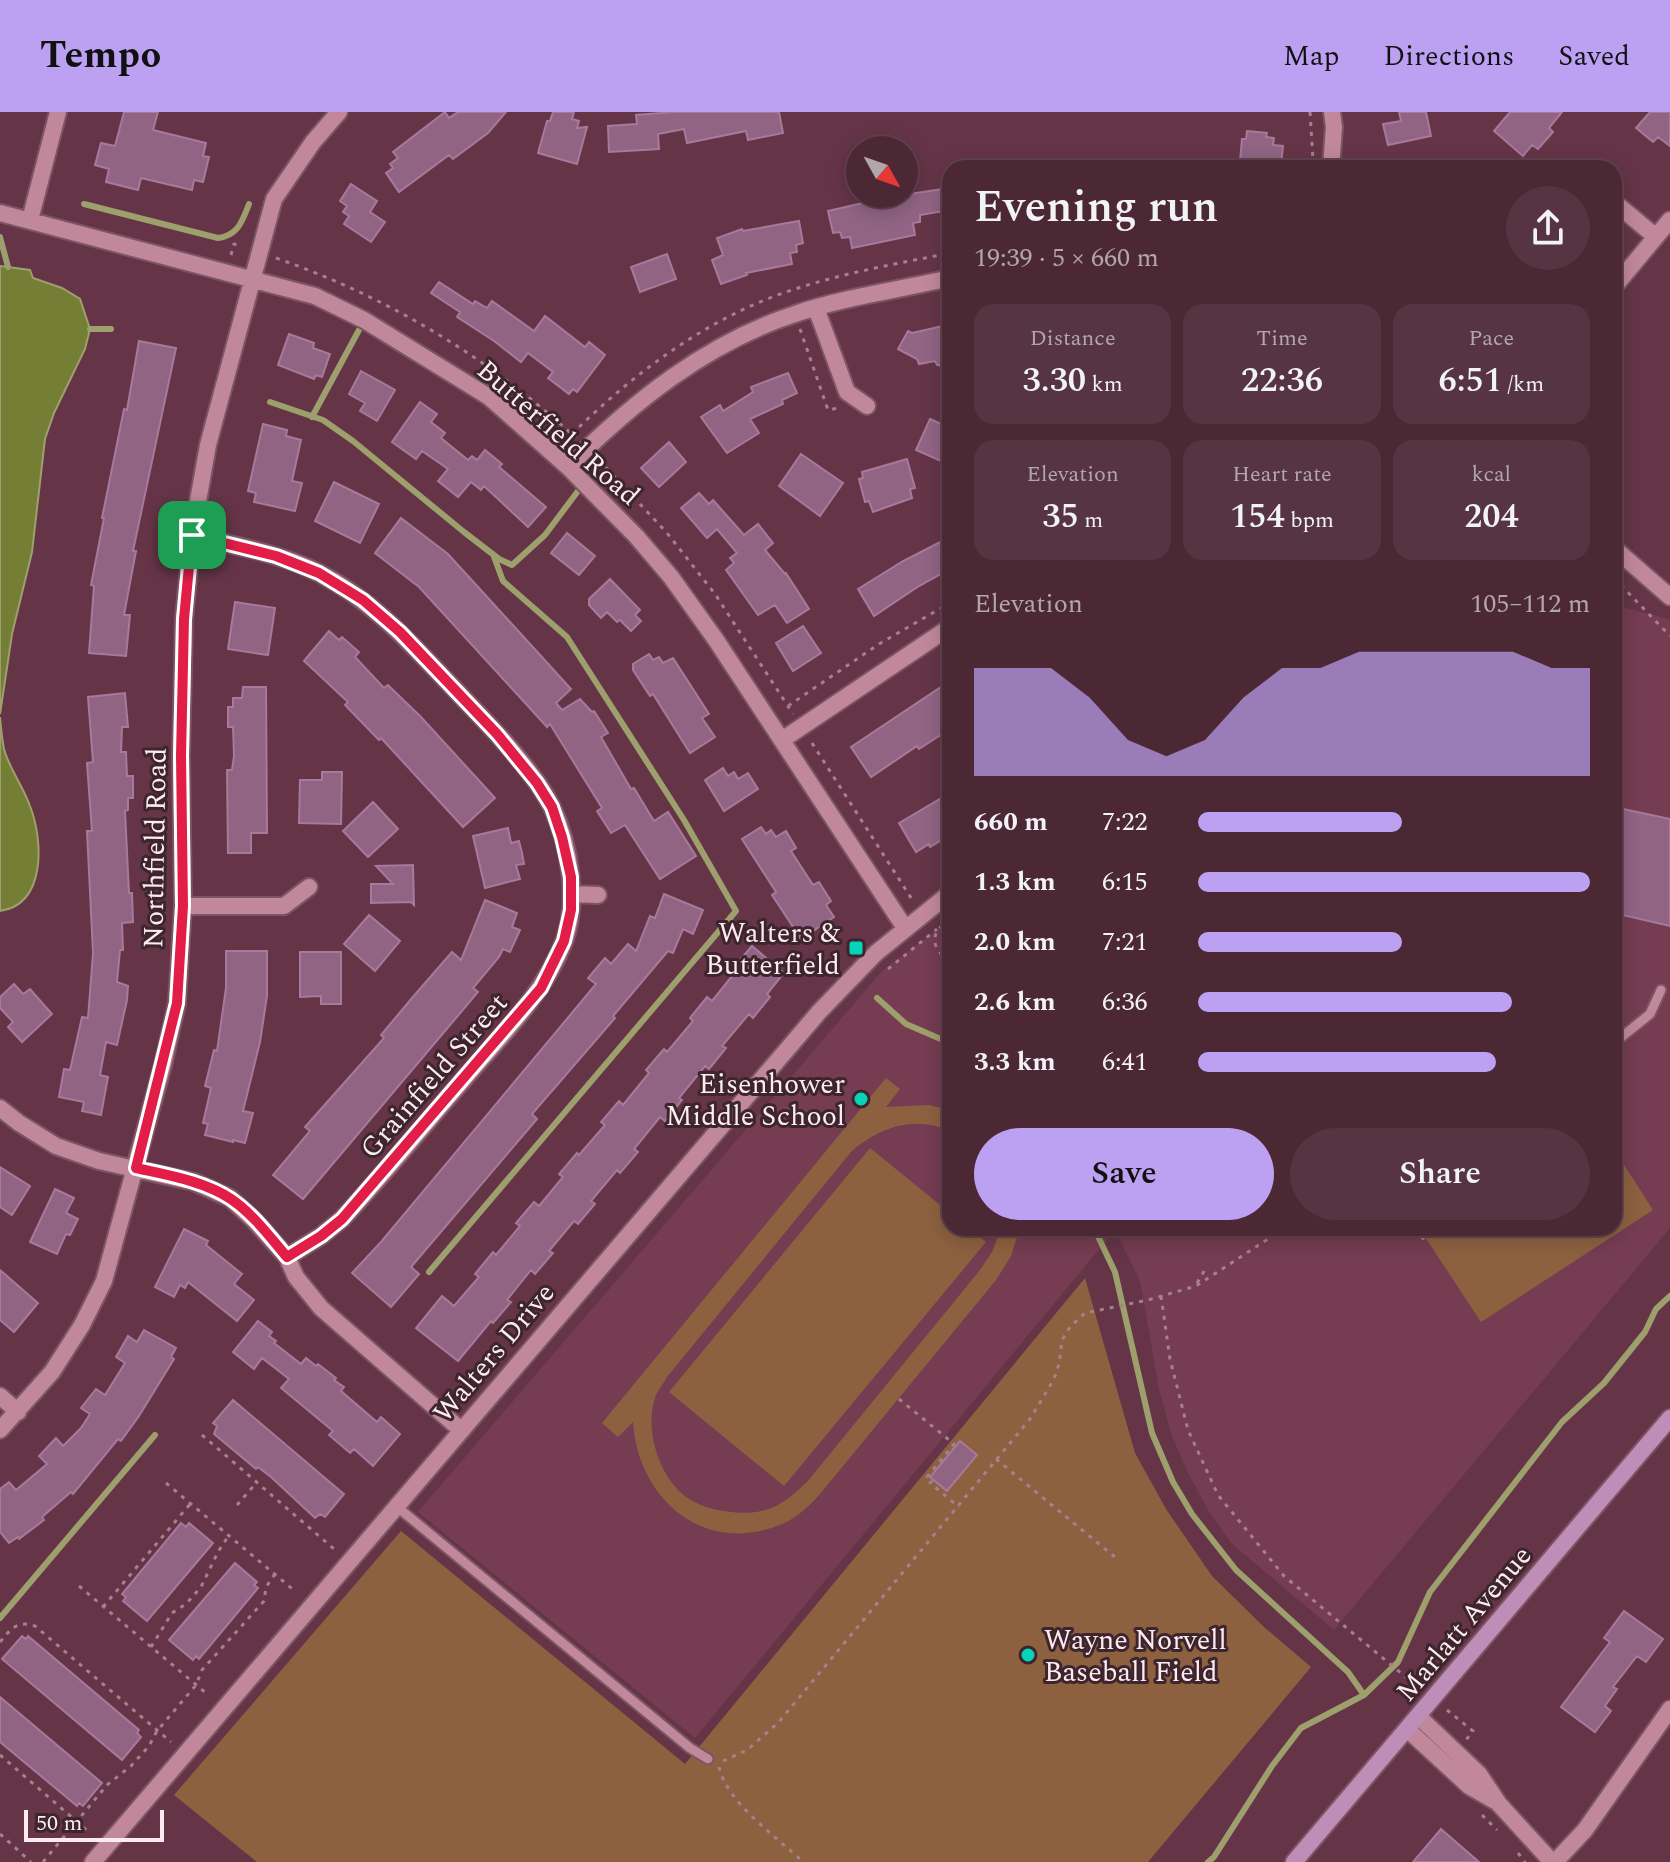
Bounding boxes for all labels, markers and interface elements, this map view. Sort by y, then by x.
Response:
text: Tempo [40,27,161,85]
text: Map [1283,35,1340,78]
text: Directions [1384,35,1514,78]
text: Saved [1558,35,1630,78]
north arrow [846,136,918,208]
map controls [846,136,918,208]
text: Evening run [974,174,1218,241]
button: share [1506,186,1590,270]
text: 19:39 · 5 × 660 m [974,238,1159,278]
text: Distance [1030,322,1116,355]
text: Time [1256,322,1308,355]
text: Pace [1469,322,1514,355]
street label: Butterfield Road [467,350,649,517]
text: 3.30 [1023,355,1086,407]
text: 22:36 [1241,355,1323,407]
text: 6:51 [1438,355,1502,407]
text: km [1086,368,1123,401]
text: /km [1502,368,1544,401]
text: Elevation [1027,458,1119,491]
text: Heart rate [1232,458,1332,491]
text: kcal [1472,458,1511,491]
text: 35 [1042,491,1079,543]
text: 154 [1230,491,1285,543]
text: 204 [1464,491,1519,543]
pin [158,501,226,569]
text: m [1079,504,1103,537]
text: bpm [1285,504,1334,537]
icon: arrive [170,513,214,557]
text: Elevation [974,584,1083,624]
text: 105–112 m [1470,584,1590,624]
street label: Northfield Road [132,747,179,949]
text: 660 m [974,802,1048,842]
text: 7:22 [1102,802,1148,842]
text: 1.3 km [974,862,1056,902]
text: 6:15 [1102,862,1148,902]
place label: Walters & Butterfield [705,912,841,987]
text: 2.0 km [974,922,1056,962]
text: 7:21 [1102,922,1148,962]
marker: Walters & Butterfield [847,939,865,957]
text: 2.6 km [974,982,1056,1022]
text: 6:36 [1102,982,1148,1022]
street label: Grainfield Street [350,983,519,1168]
text: 3.3 km [974,1042,1056,1082]
text: 6:41 [1102,1042,1148,1082]
place label: Eisenhower Middle School [666,1063,845,1138]
marker: Eisenhower Middle School [852,1090,870,1108]
button: Save [974,1128,1274,1220]
button: Share [1290,1128,1590,1220]
street label: Walters Drive [423,1274,566,1432]
street label: Marlatt Avenue [1386,1536,1543,1712]
place label: Wayne Norvell Baseball Field [1044,1619,1227,1694]
marker: Wayne Norvell Baseball Field [1019,1646,1037,1664]
scale bar [24,1806,164,1842]
text: 50 m [36,1807,82,1840]

